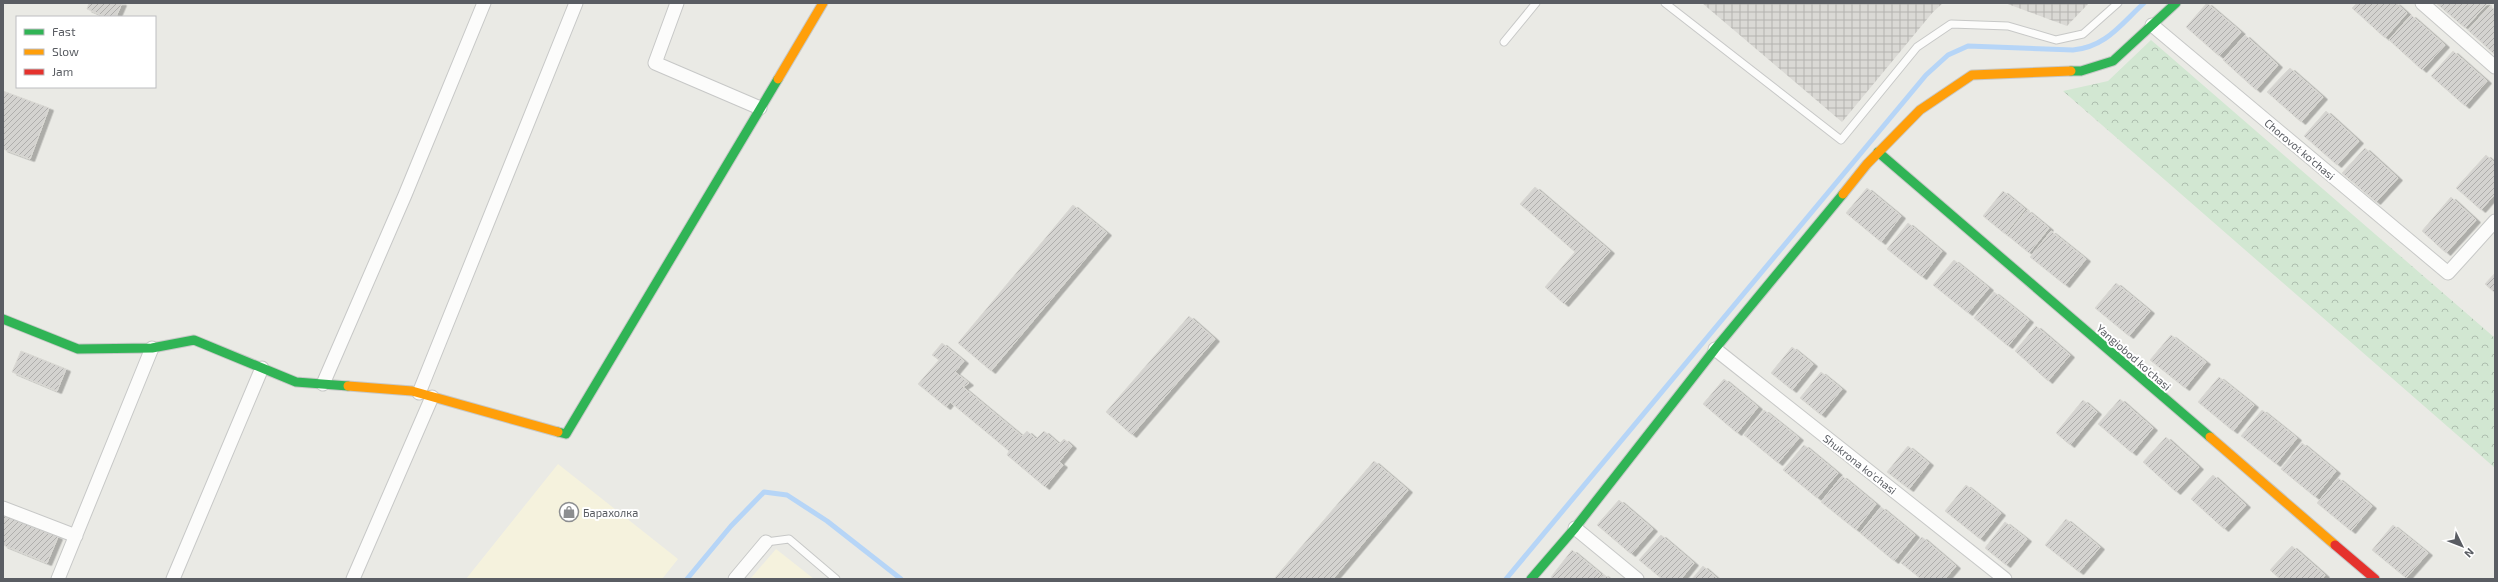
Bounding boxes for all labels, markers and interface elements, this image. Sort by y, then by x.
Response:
legend [16,16,156,88]
text: Fast [52,24,76,38]
text: Slow [52,44,79,58]
text: Jam [52,64,73,78]
street label: Chorovot ko'chasi [2262,116,2338,182]
street label: Yangiobod ko'chasi [2094,321,2174,393]
street label: Shukrona ko'chasi [1821,431,1899,497]
shop icon: Барахолка [558,501,580,523]
place label: Барахолка [583,506,638,519]
north arrow [2442,526,2482,566]
text: N [2462,546,2477,561]

